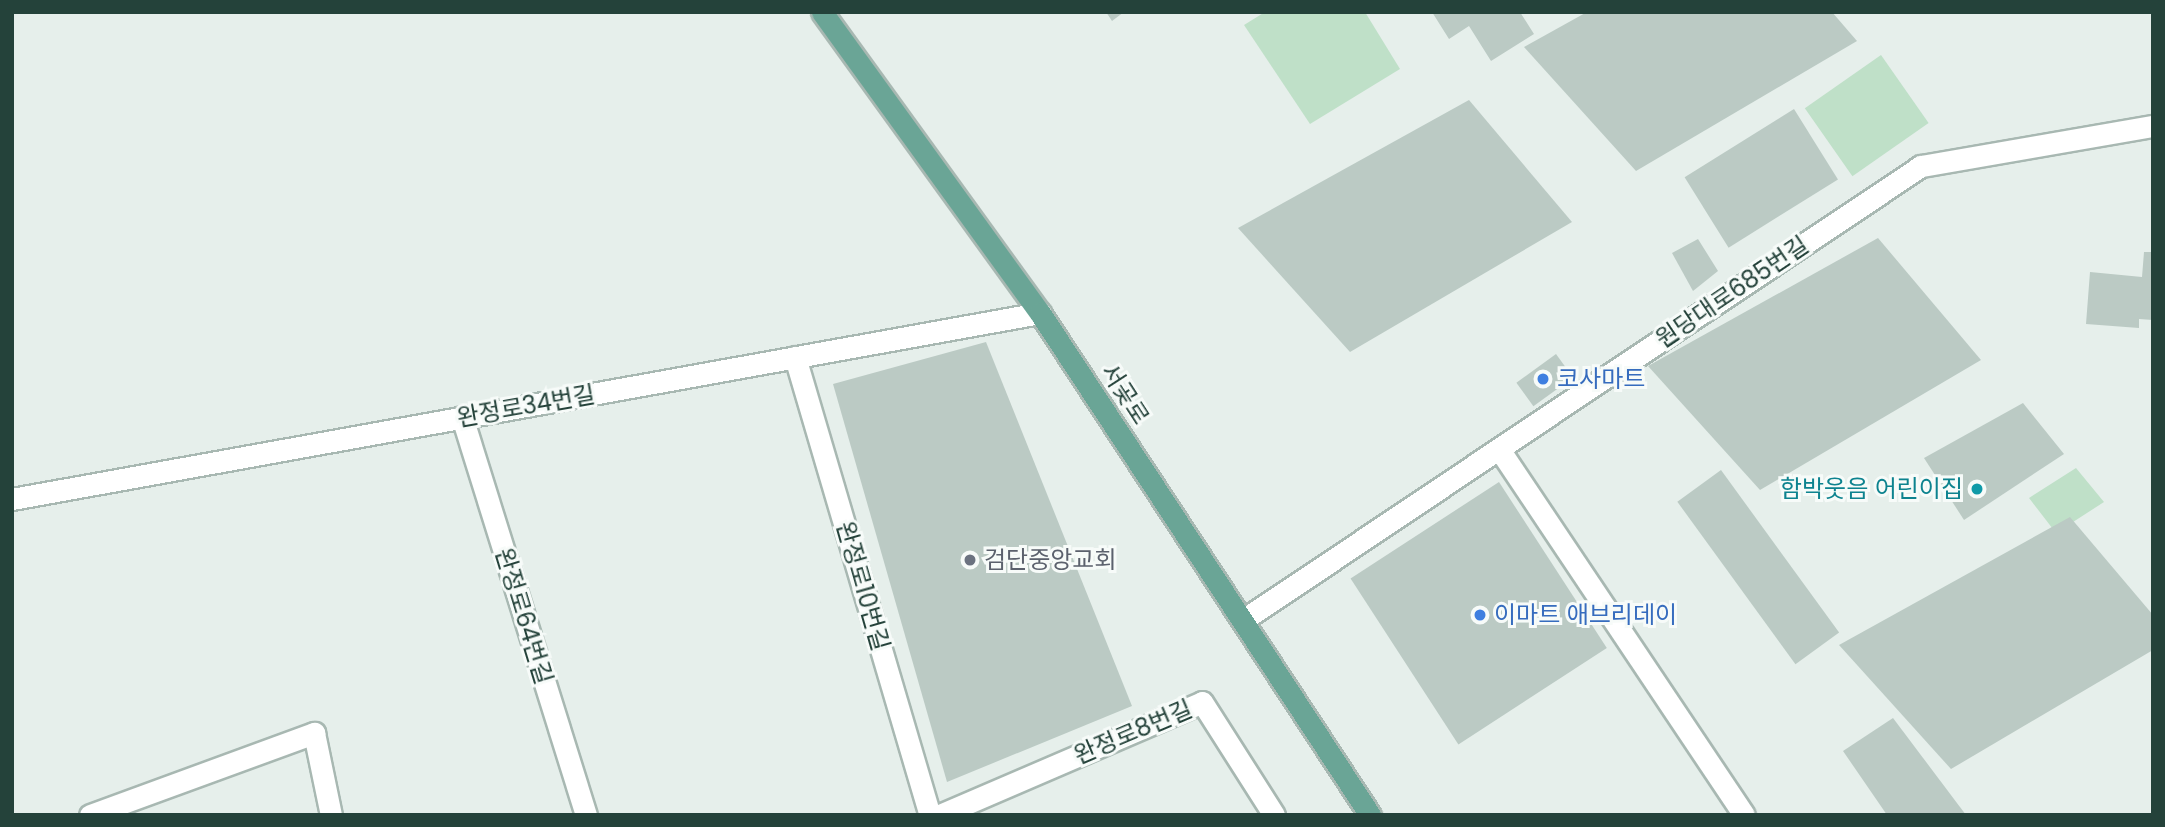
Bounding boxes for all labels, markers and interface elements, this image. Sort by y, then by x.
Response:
street label: 원당대로685번길 [1650,230,1814,354]
street label: 서곶로 [1095,358,1155,430]
place label: 코사마트 [1557,365,1645,393]
marker: 코사마트 [1535,371,1551,387]
street label: 완정로34번길 [455,380,597,432]
place label: 함박웃음 어린이집 [1780,475,1963,503]
marker: 함박웃음 어린이집 [1969,481,1985,497]
street label: 완정로10번길 [831,518,895,654]
street label: 완정로64번길 [490,544,558,688]
place label: 검단중앙교회 [984,546,1116,574]
marker: 검단중앙교회 [962,552,978,568]
place label: 이마트 애브리데이 [1494,601,1677,629]
marker: 이마트 애브리데이 [1472,607,1488,623]
street label: 완정로8번길 [1070,694,1196,770]

